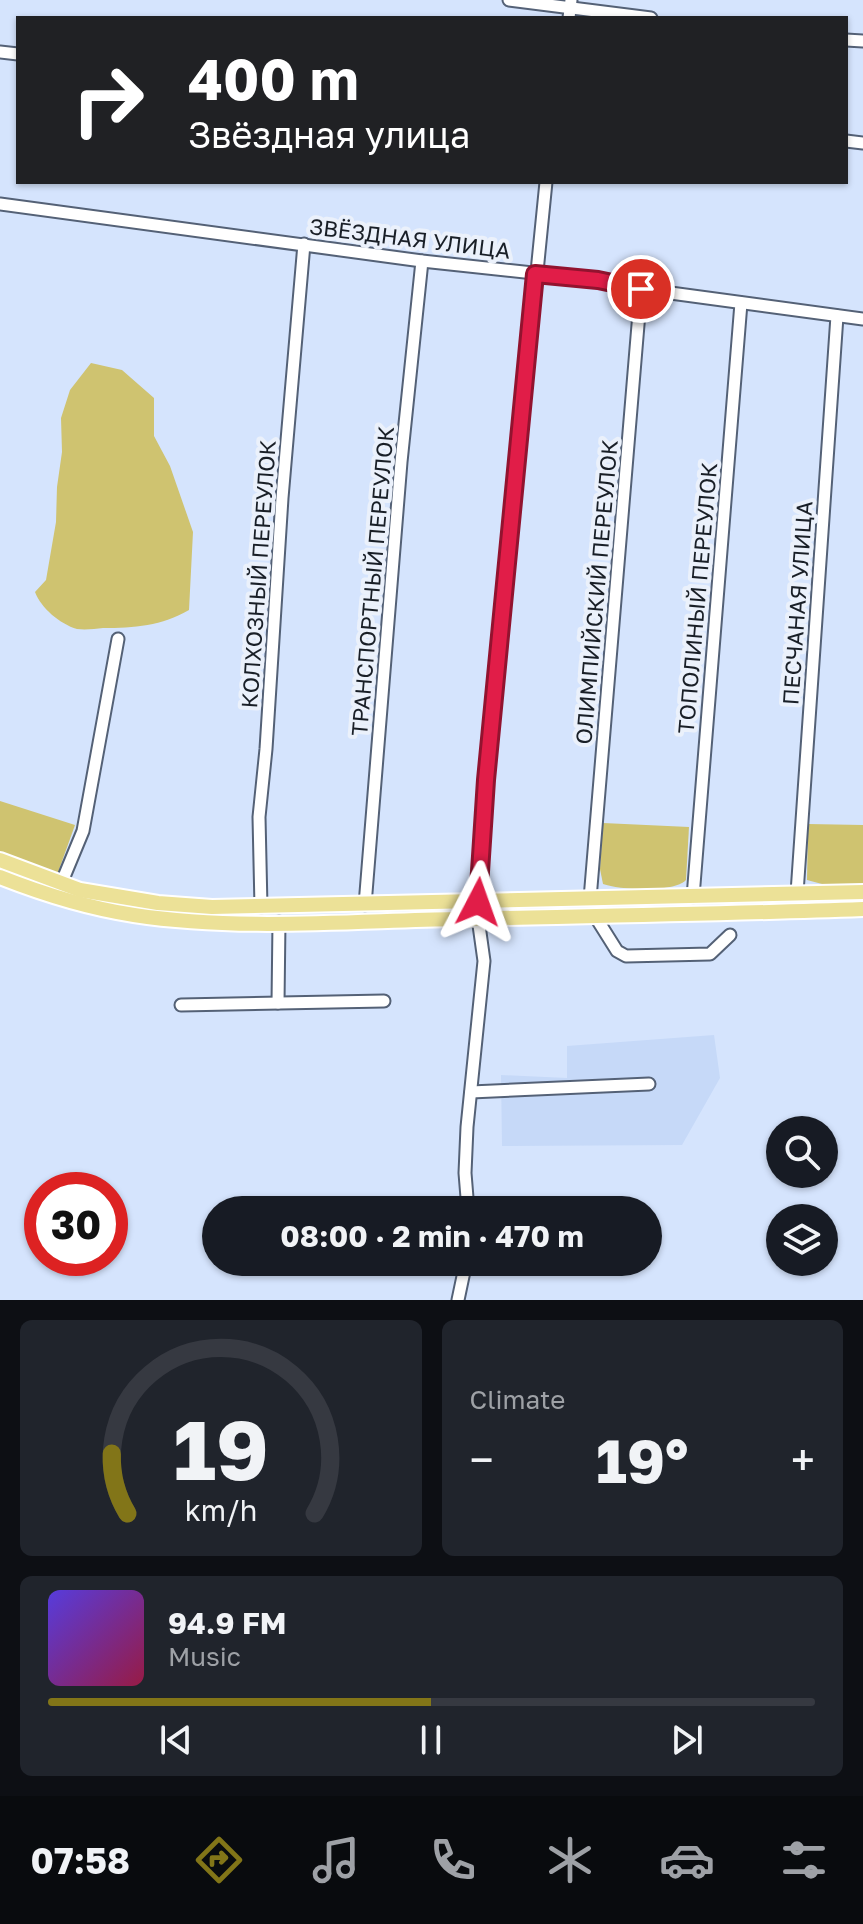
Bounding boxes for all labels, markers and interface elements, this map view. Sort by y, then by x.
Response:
text: 400 m [188,45,359,112]
icon: right [56,48,160,152]
text: Звёздная улица [188,113,470,156]
street label: ЗВЁЗДНАЯ УЛИЦА [308,212,512,264]
pin [607,255,675,323]
icon: arrive [619,267,663,311]
street label: ТРАНСПОРТНЫЙ ПЕРЕУЛОК [345,425,399,737]
street label: КОЛХОЗНЫЙ ПЕРЕУЛОК [235,439,281,709]
street label: ОЛИМПИЙСКИЙ ПЕРЕУЛОК [569,439,623,745]
street label: ТОПОЛИНЫЙ ПЕРЕУЛОК [672,461,722,735]
street label: ПЕСЧАНАЯ УЛИЦА [776,500,818,706]
position arrow [436,860,520,944]
map controls [766,1116,838,1276]
button: search [766,1116,838,1188]
speed limit sign: 30 [24,1172,128,1276]
button: layers [766,1204,838,1276]
text: 08:00 · 2 min · 470 m [280,1218,584,1254]
text: Climate [470,1384,565,1415]
text: 19 [173,1398,269,1498]
text: 19° [596,1424,688,1496]
text: − [470,1433,494,1486]
text: + [791,1433,815,1486]
text: km/h [184,1493,257,1527]
text: 94.9 FM [168,1605,287,1641]
text: Music [168,1641,241,1672]
icon: previous [154,1718,198,1762]
icon: pause [409,1718,453,1762]
icon: next [665,1718,709,1762]
icon: directions [191,1832,247,1888]
icon: music [308,1832,364,1888]
icon: phone [425,1832,481,1888]
icon: climate [542,1832,598,1888]
icon: car [659,1832,715,1888]
icon: filters [776,1832,832,1888]
text: 07:58 [31,1839,130,1882]

